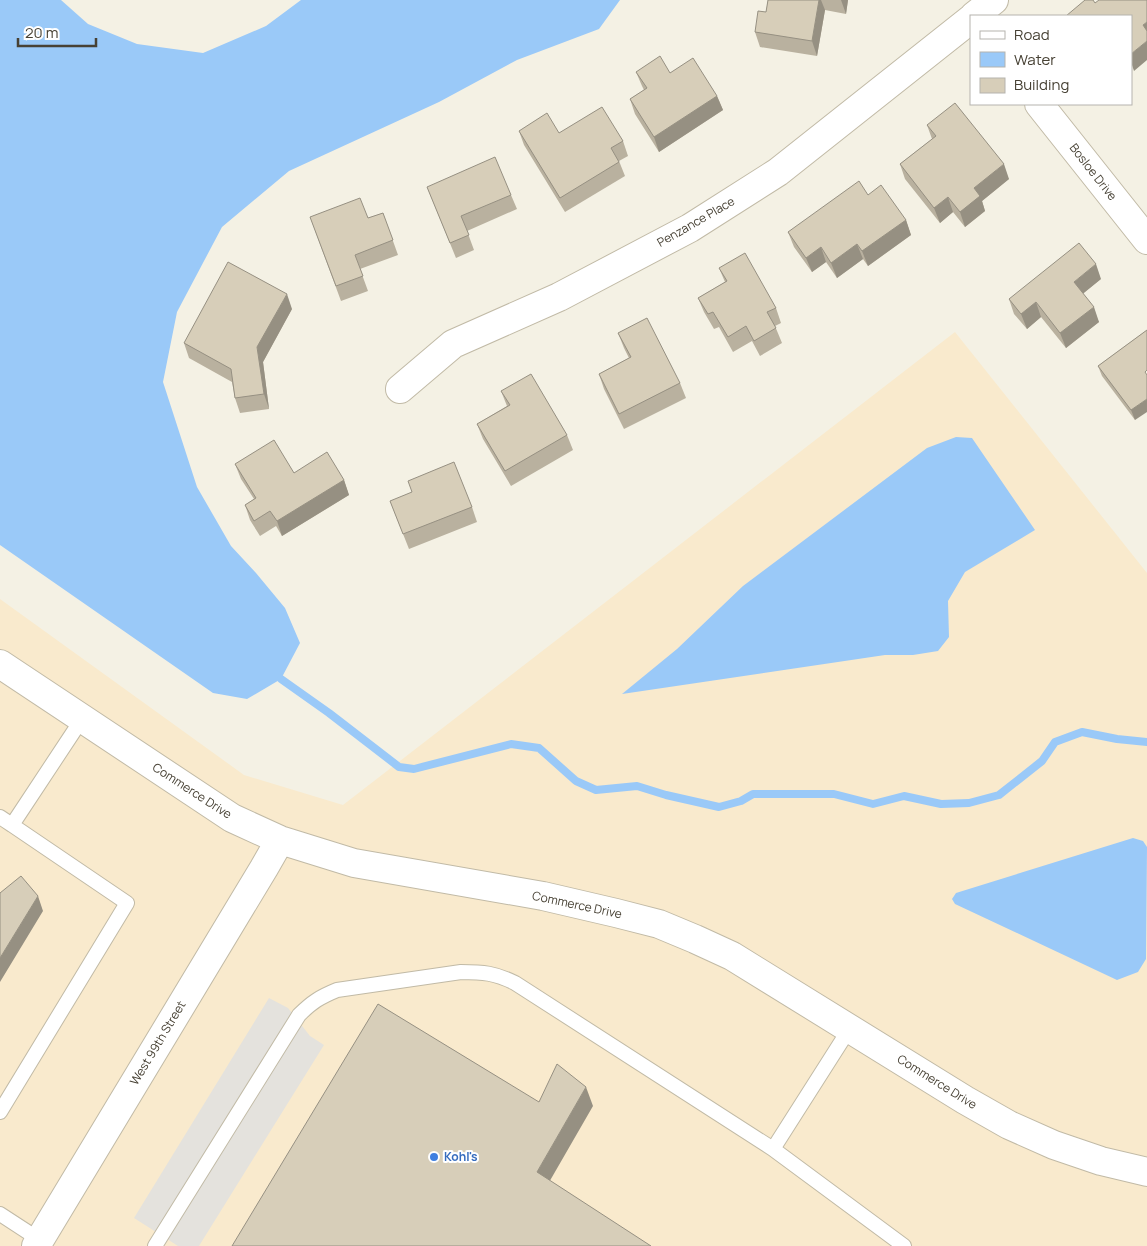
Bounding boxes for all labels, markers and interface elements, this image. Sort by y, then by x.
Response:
scale bar [18,15,95,47]
legend [970,15,1132,105]
text: 20 m [25,22,58,43]
text: Road [1014,24,1050,45]
text: Water [1014,49,1056,70]
text: Building [1014,74,1069,95]
street label: Bosloe Drive [1066,140,1121,204]
street label: Penzance Place [654,192,738,251]
street label: Commerce Drive [149,759,235,823]
street label: Commerce Drive [531,887,623,922]
street label: West 99th Street [126,997,190,1088]
street label: Commerce Drive [894,1050,980,1113]
place label: Kohl's [444,1148,478,1165]
marker: Kohl's [428,1151,440,1163]

